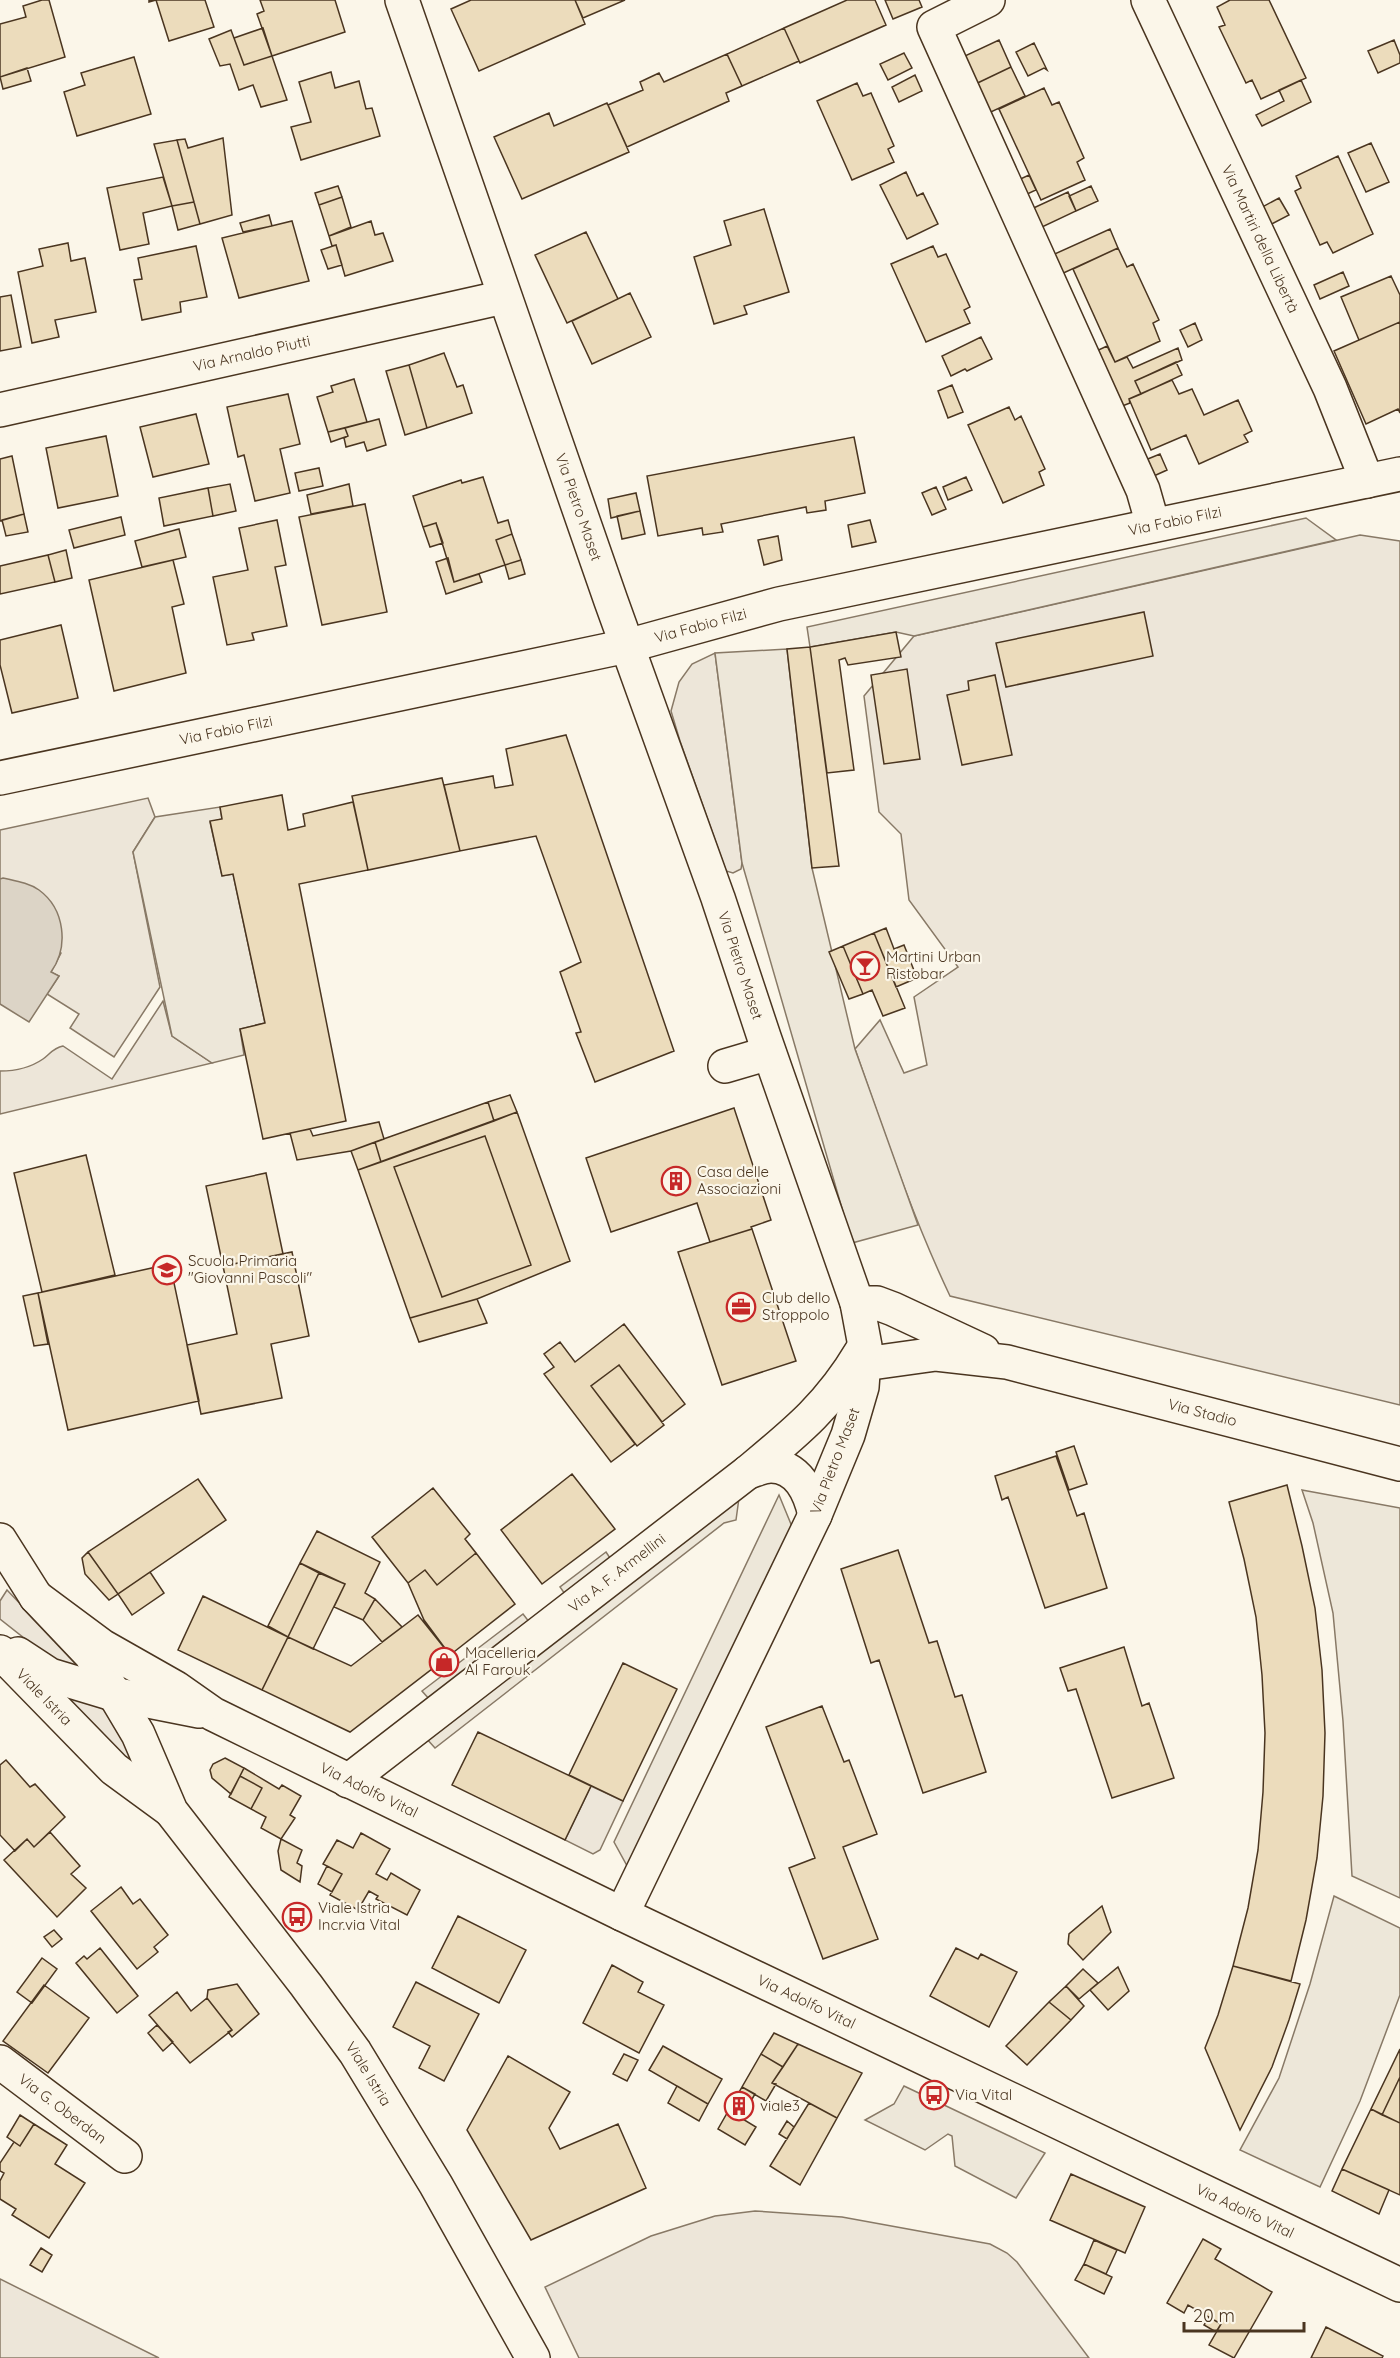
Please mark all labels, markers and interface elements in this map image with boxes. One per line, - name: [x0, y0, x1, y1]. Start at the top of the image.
- street label: Via Martiri della Libertà: [1218, 162, 1303, 316]
- street label: Via Arnaldo Piutti: [191, 331, 312, 375]
- street label: Via Pietro Maset: [551, 451, 606, 563]
- street label: Via Fabio Filzi: [1127, 502, 1223, 540]
- street label: Via Fabio Filzi: [652, 603, 749, 647]
- street label: Via Fabio Filzi: [178, 711, 274, 749]
- street label: Via Pietro Maset: [714, 909, 768, 1022]
- place label: Martini Urban Ristobar: [886, 947, 981, 983]
- bar icon: Martini Urban Ristobar: [849, 950, 881, 982]
- place label: Casa delle Associazioni: [697, 1162, 781, 1198]
- building icon: Casa delle Associazioni: [660, 1165, 692, 1197]
- place label: Scuola Primaria "Giovanni Pascoli": [188, 1251, 312, 1287]
- school or university icon: Scuola Primaria "Giovanni Pascoli": [151, 1254, 183, 1286]
- place label: Club dello Stroppolo: [762, 1288, 830, 1324]
- office icon: Club dello Stroppolo: [725, 1291, 757, 1323]
- street label: Via Stadio: [1166, 1394, 1239, 1430]
- street label: Via Pietro Maset: [805, 1405, 864, 1517]
- street label: Via A. F. Armellini: [564, 1529, 669, 1616]
- place label: Macelleria Al Farouk: [465, 1643, 536, 1679]
- shop icon: Macelleria Al Farouk: [428, 1646, 460, 1678]
- street label: Viale Istria: [12, 1664, 76, 1729]
- street label: Via Adolfo Vital: [317, 1758, 421, 1822]
- place label: Viale Istria Incr.via Vital: [318, 1898, 400, 1934]
- bus stop icon: Viale Istria Incr.via Vital: [281, 1901, 313, 1933]
- street label: Via Adolfo Vital: [754, 1970, 859, 2033]
- street label: Viale Istria: [342, 2038, 396, 2109]
- street label: Via G. Oberdan: [15, 2069, 110, 2148]
- bus stop icon: Via Vital: [918, 2079, 950, 2111]
- place label: Via Vital: [955, 2085, 1012, 2104]
- building icon: viale3: [723, 2090, 755, 2122]
- place label: viale3: [760, 2096, 800, 2115]
- street label: Via Adolfo Vital: [1193, 2179, 1297, 2242]
- scale bar: [1184, 2295, 1304, 2333]
- text: 20 m: [1193, 2304, 1235, 2327]

